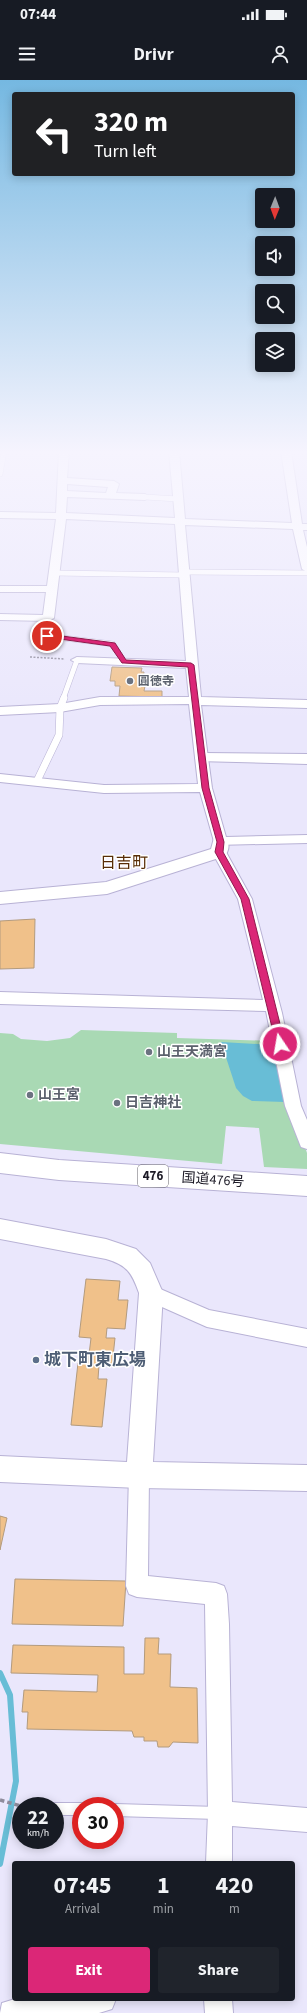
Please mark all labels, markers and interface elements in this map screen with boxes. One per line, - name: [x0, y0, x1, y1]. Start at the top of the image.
- text: 07:44: [20, 4, 56, 25]
- text: Drivr: [133, 42, 174, 67]
- icon: menu: [16, 43, 38, 65]
- icon: person: [269, 43, 291, 65]
- text: 320 m: [94, 102, 168, 142]
- icon: left: [28, 108, 80, 160]
- text: Turn left: [94, 139, 156, 164]
- north arrow: [255, 188, 295, 228]
- map controls: [255, 188, 295, 372]
- button: sound: [255, 236, 295, 276]
- button: search: [255, 284, 295, 324]
- button: layers: [255, 332, 295, 372]
- pin: [30, 619, 64, 653]
- icon: arrive: [36, 625, 58, 647]
- place label: 圓徳寺: [138, 673, 174, 690]
- marker: 圓徳寺: [125, 676, 135, 686]
- district label: 日吉町: [100, 852, 148, 874]
- position arrow: [259, 1023, 301, 1065]
- place label: 山王天満宮: [157, 1042, 227, 1062]
- marker: 山王天満宮: [144, 1047, 154, 1057]
- place label: 山王宮: [38, 1085, 80, 1105]
- marker: 山王宮: [25, 1090, 35, 1100]
- place label: 日吉神社: [125, 1093, 181, 1113]
- marker: 日吉神社: [112, 1098, 122, 1108]
- road number: 476: [138, 1165, 168, 1187]
- street label: 国道476号: [181, 1168, 245, 1192]
- place label: 城下町東広場: [44, 1348, 146, 1372]
- marker: 城下町東広場: [31, 1355, 41, 1365]
- speed limit sign: 30: [72, 1797, 124, 1849]
- text: 22: [27, 1804, 49, 1832]
- text: km/h: [27, 1826, 49, 1840]
- text: 07:45: [53, 1868, 111, 1903]
- text: 1: [157, 1868, 170, 1903]
- text: 420: [215, 1868, 253, 1903]
- text: Arrival: [65, 1900, 100, 1918]
- text: min: [153, 1900, 174, 1918]
- text: m: [229, 1900, 240, 1918]
- button: Exit: [28, 1947, 150, 1993]
- button: Share: [158, 1947, 279, 1993]

